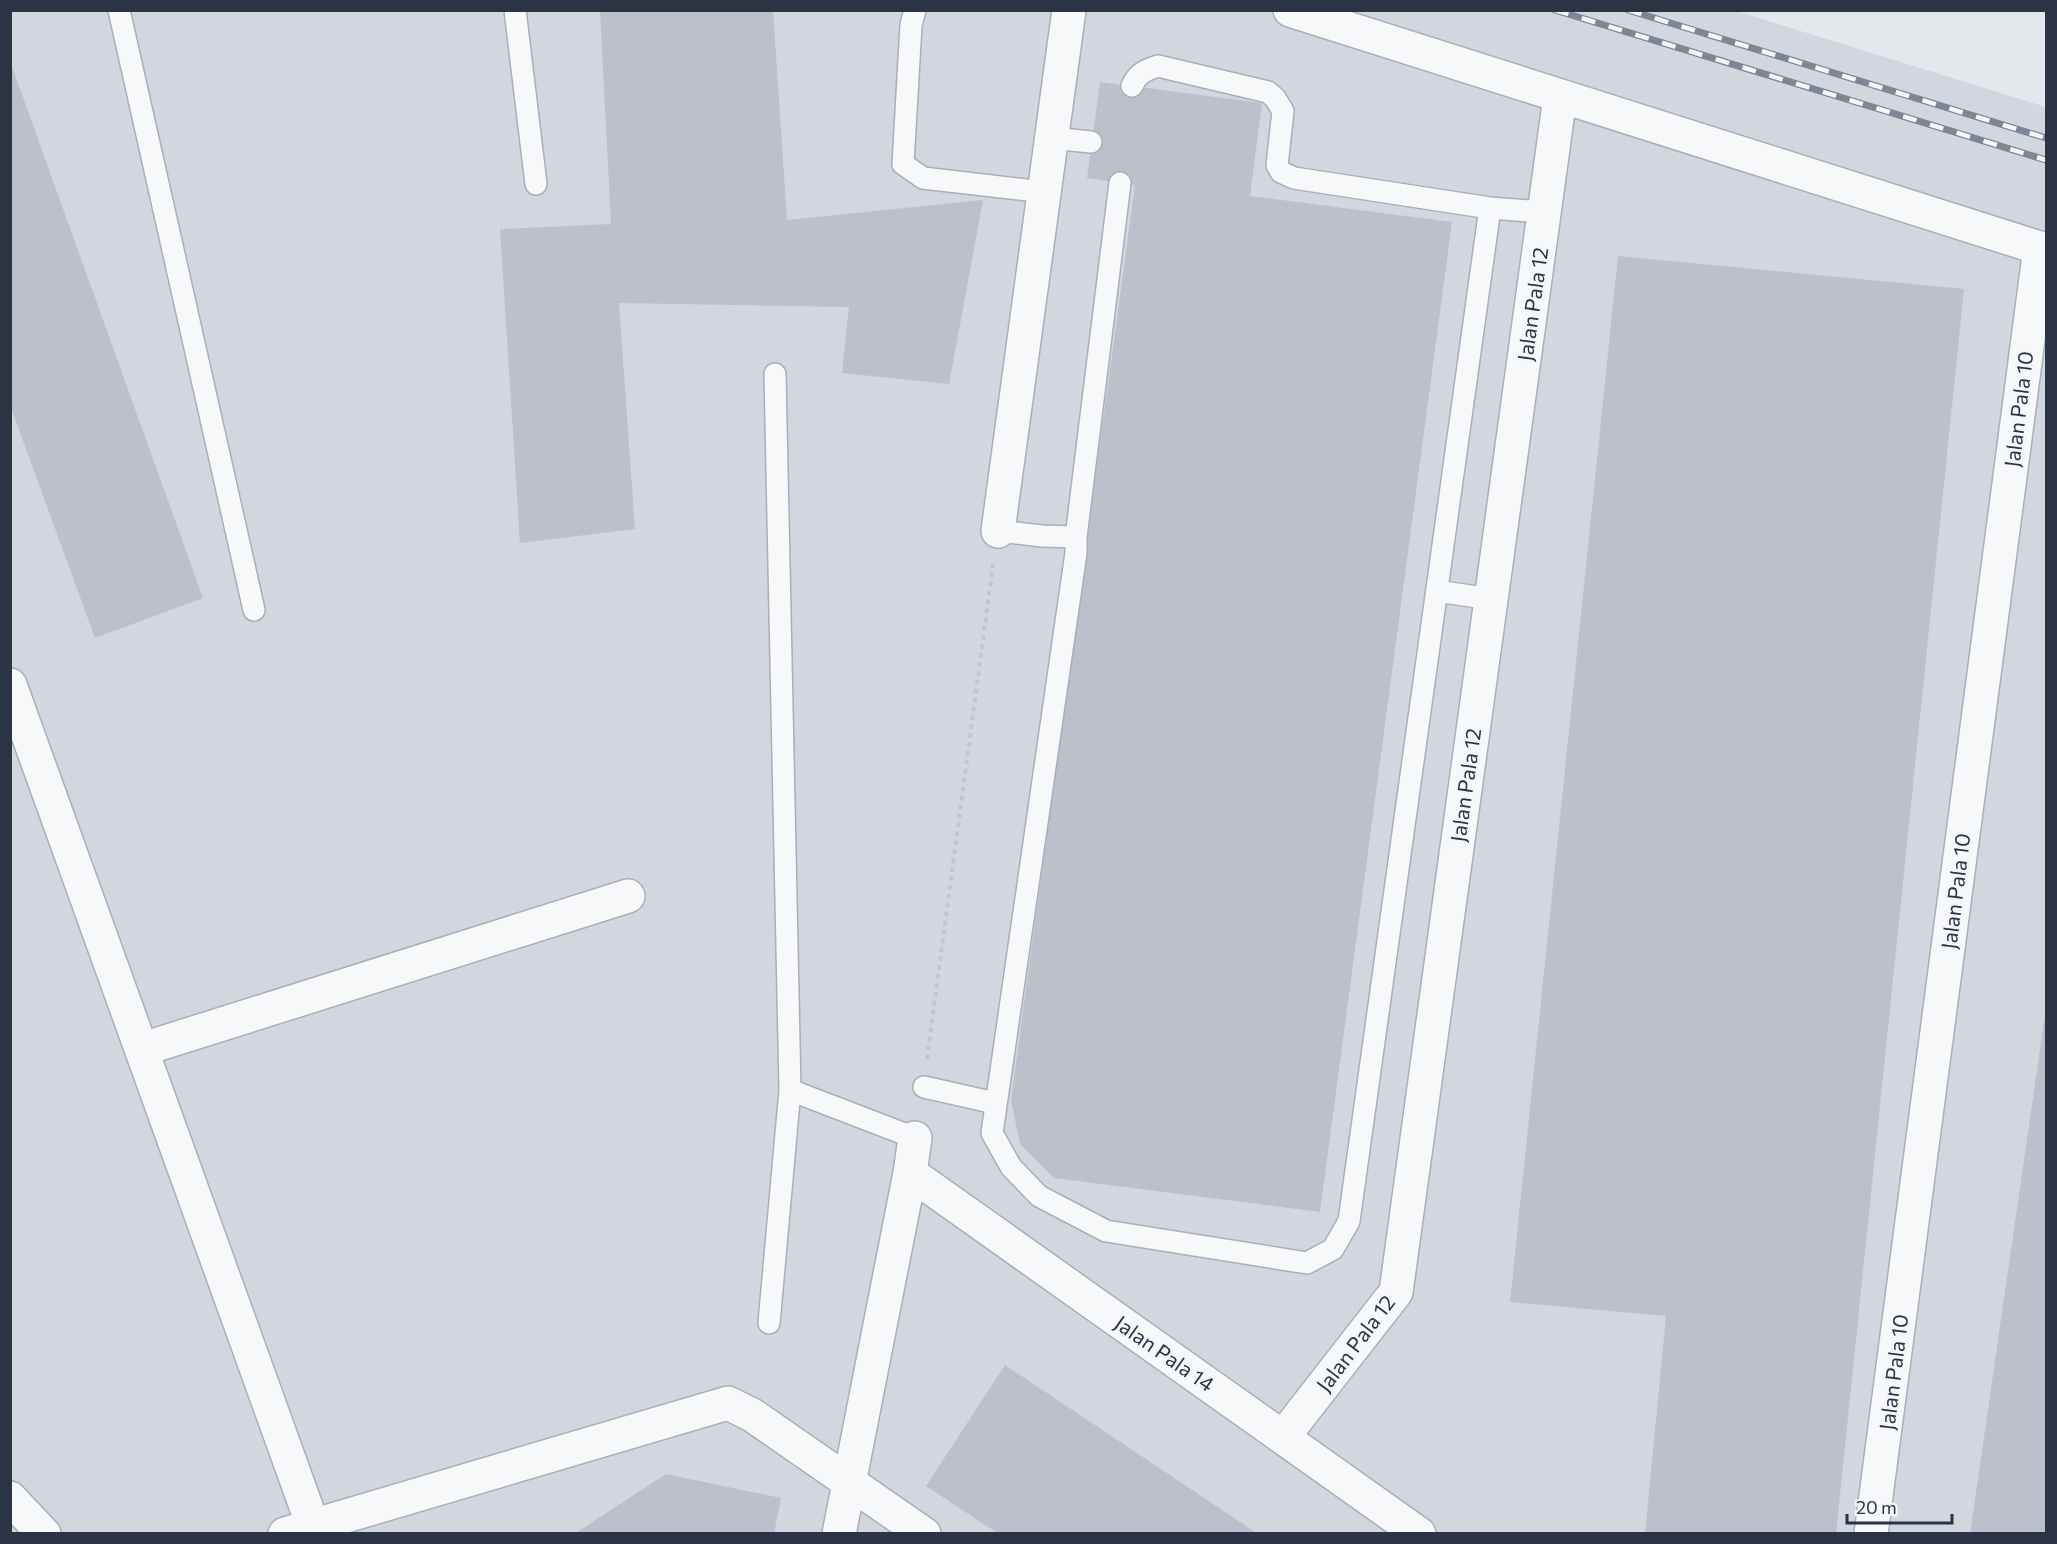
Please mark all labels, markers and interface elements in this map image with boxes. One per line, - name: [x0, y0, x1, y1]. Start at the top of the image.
- street label: Jalan Pala 12: [1512, 246, 1552, 362]
- street label: Jalan Pala 10: [1998, 350, 2038, 468]
- street label: Jalan Pala 12: [1445, 727, 1485, 843]
- street label: Jalan Pala 10: [1935, 832, 1975, 950]
- street label: Jalan Pala 12: [1311, 1290, 1399, 1396]
- street label: Jalan Pala 14: [1111, 1310, 1220, 1397]
- street label: Jalan Pala 10: [1873, 1313, 1913, 1431]
- scale bar: [1847, 1487, 1952, 1525]
- text: 20 m: [1856, 1496, 1897, 1518]

